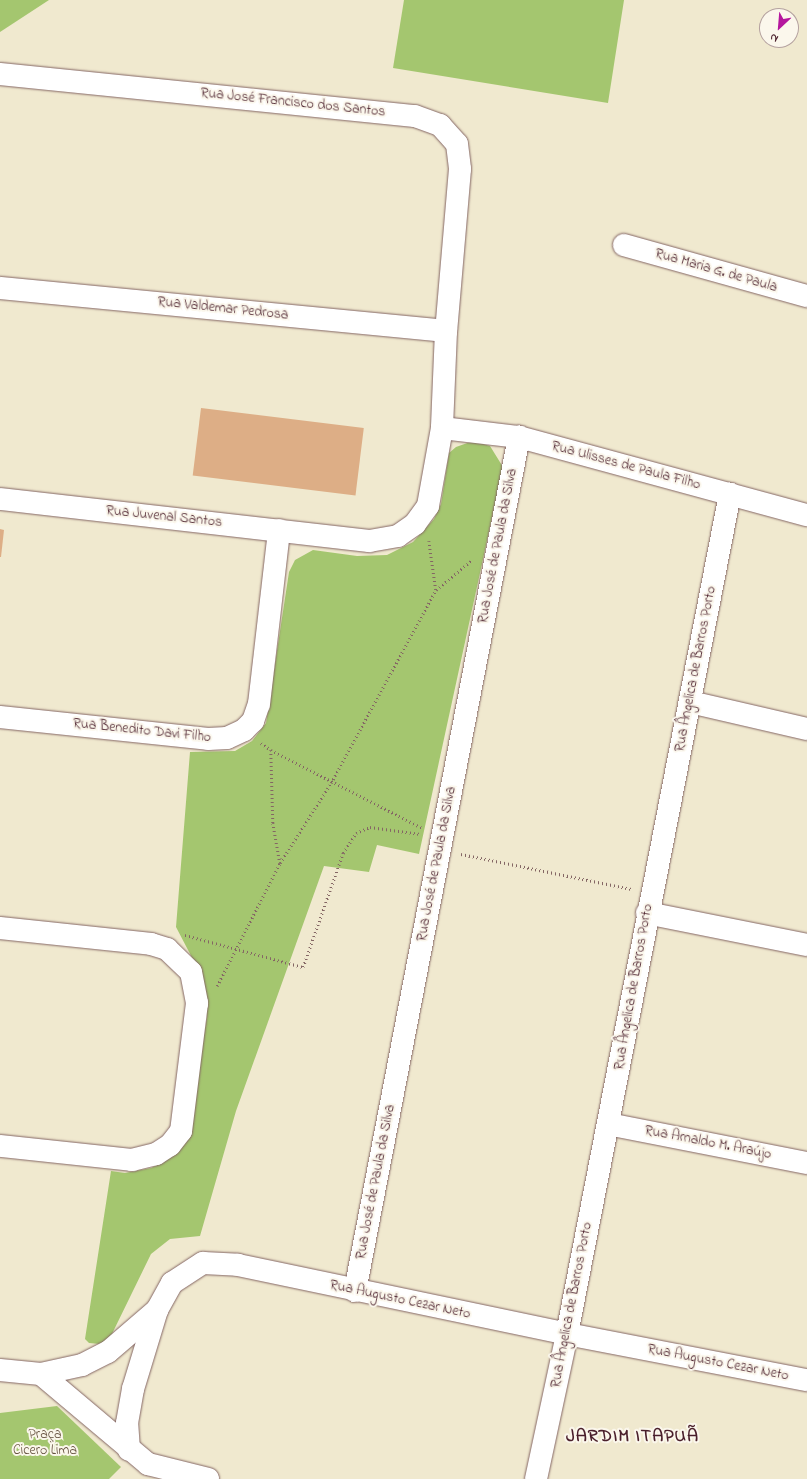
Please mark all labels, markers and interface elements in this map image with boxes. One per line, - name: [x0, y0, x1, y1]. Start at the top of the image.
- north arrow: [759, 8, 799, 48]
- text: N: [767, 29, 781, 47]
- street label: Rua José Francisco dos Santos: [200, 85, 386, 121]
- street label: Rua Maria G. de Paula: [653, 246, 779, 296]
- street label: Rua Valdemar Pedrosa: [157, 294, 289, 324]
- street label: Rua Ulisses de Paula Filho: [550, 438, 702, 494]
- street label: Rua José de Paula da Silva: [475, 467, 521, 625]
- street label: Rua Juvenal Santos: [105, 503, 223, 531]
- street label: Rua Ângelica de Barros Porto: [672, 585, 720, 753]
- street label: Rua Benedito Davi Filho: [72, 715, 212, 747]
- street label: Rua José de Paula da Silva: [414, 785, 460, 943]
- street label: Rua Ângelica de Barros Porto: [611, 903, 657, 1071]
- street label: Rua José de Paula da Silva: [353, 1103, 399, 1261]
- street label: Rua Arnaldo M. Araújo: [643, 1122, 773, 1164]
- street label: Rua Ângelica de Barros Porto: [548, 1221, 596, 1389]
- street label: Rua Augusto Cezar Neto: [328, 1277, 472, 1323]
- street label: Rua Augusto Cezar Neto: [646, 1341, 790, 1385]
- district label: JARDIM ITAPUÃ: [566, 1426, 698, 1448]
- park label: Praça Cicero Lima: [13, 1427, 77, 1460]

